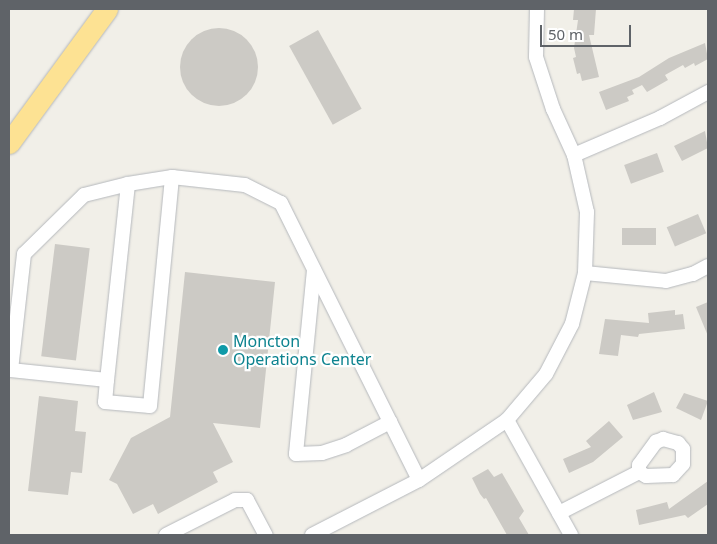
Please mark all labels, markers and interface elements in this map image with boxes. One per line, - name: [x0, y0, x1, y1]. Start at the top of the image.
- scale bar: [542, 15, 633, 47]
- text: 50 m: [548, 24, 583, 44]
- place label: Moncton Operations Center: [233, 331, 371, 369]
- marker: Moncton Operations Center: [217, 344, 229, 356]

